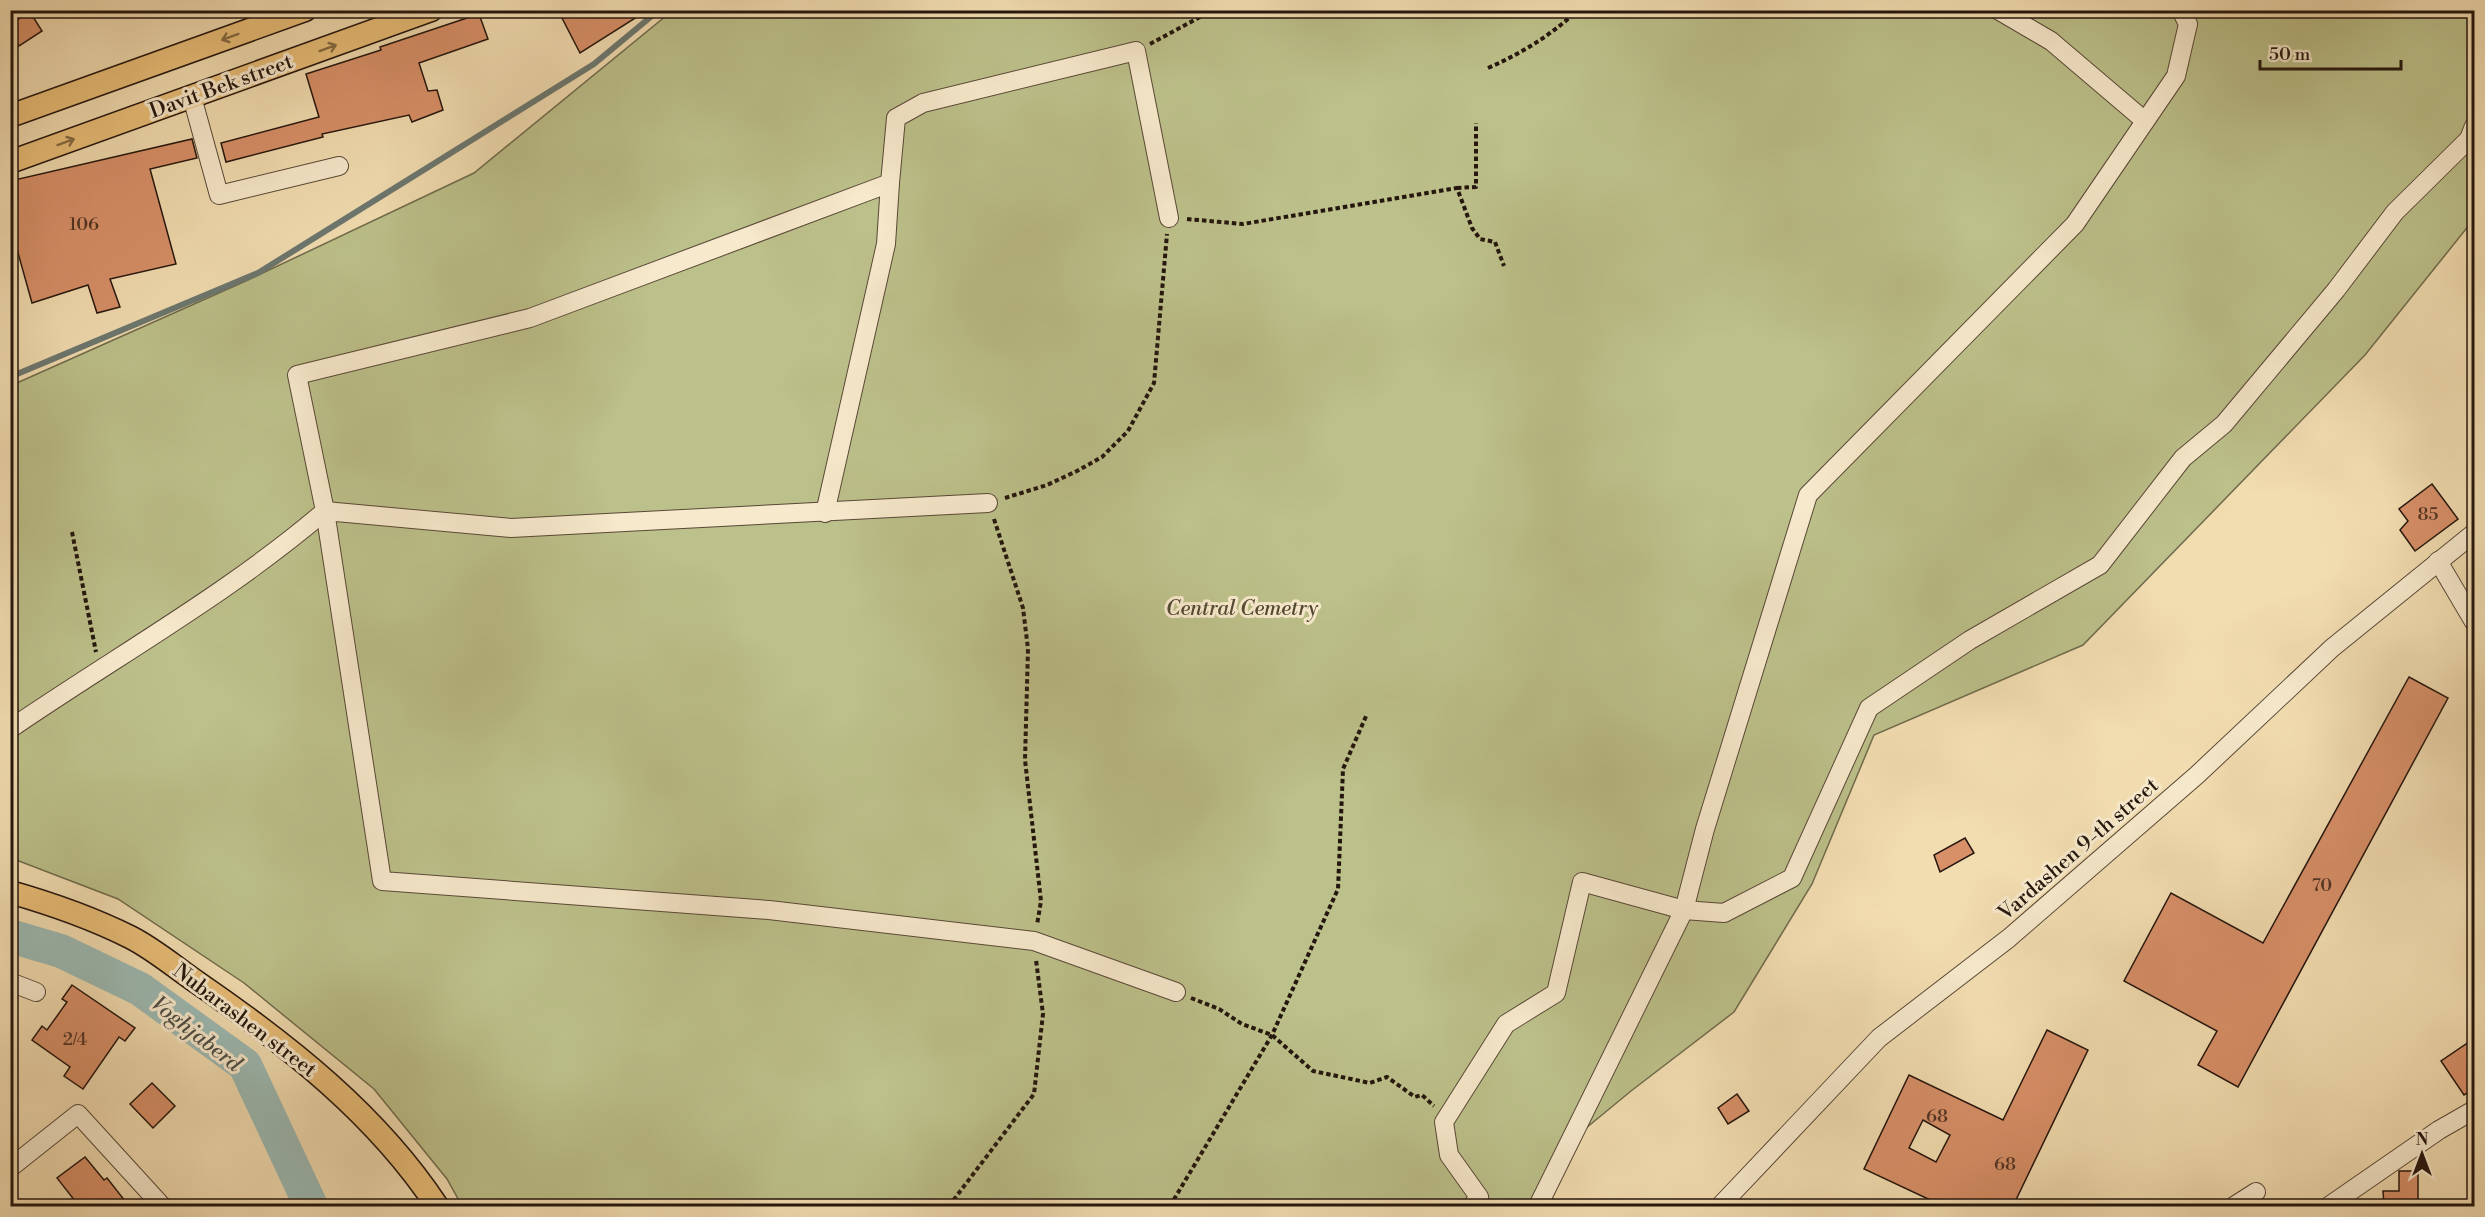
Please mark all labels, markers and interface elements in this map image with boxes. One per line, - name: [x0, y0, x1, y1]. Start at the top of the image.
- one-way arrow: [221, 33, 240, 44]
- scale bar: [2260, 33, 2401, 71]
- one-way arrow: [318, 41, 337, 52]
- text: 50 m: [2269, 43, 2311, 66]
- street label: Davit Bek street: [146, 49, 297, 125]
- one-way arrow: [56, 136, 74, 147]
- house number: 106: [69, 213, 99, 236]
- house number: 85: [2418, 503, 2439, 526]
- park label: Central Cemetry: [1166, 596, 1319, 622]
- street label: Vardashen 9-th street: [1992, 773, 2165, 927]
- house number: 70: [2312, 874, 2332, 897]
- street label: Nubarashen street: [167, 958, 322, 1084]
- water label: Voghjaberd: [146, 991, 248, 1079]
- house number: 2/4: [63, 1028, 87, 1051]
- house number: 68: [1926, 1105, 1948, 1128]
- north arrow: [2392, 1124, 2452, 1184]
- text: N: [2416, 1130, 2429, 1150]
- house number: 68: [1994, 1153, 2016, 1176]

